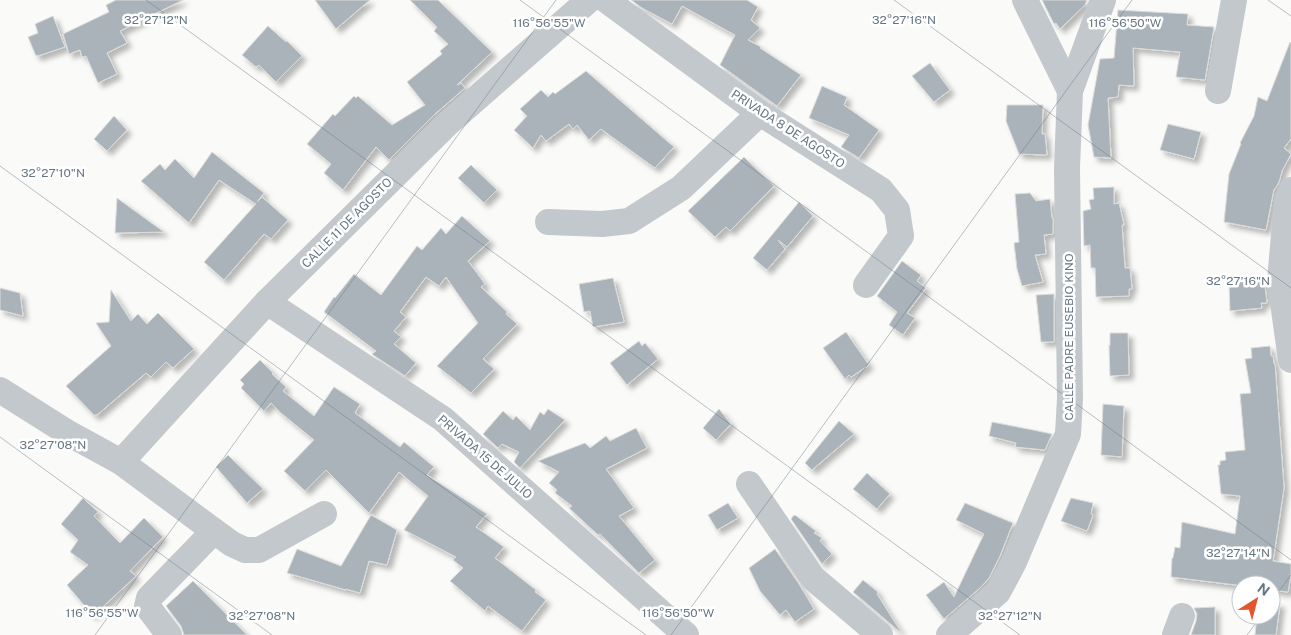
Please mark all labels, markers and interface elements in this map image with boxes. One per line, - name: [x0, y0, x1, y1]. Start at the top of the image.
- text: 32°27'12"N: [124, 13, 188, 27]
- text: 32°27'16"N: [872, 13, 936, 27]
- text: 116°56'55"W: [513, 16, 586, 30]
- text: 116°56'50"W: [1089, 16, 1162, 30]
- street label: PRIVADA 8 DE AGOSTO: [729, 87, 848, 171]
- text: 32°27'10"N: [21, 166, 85, 180]
- street label: CALLE 11 DE AGOSTO: [299, 175, 395, 271]
- street label: CALLE PADRE EUSEBIO KINO: [1062, 253, 1076, 421]
- text: 32°27'16"N: [1206, 274, 1270, 288]
- street label: PRIVADA 15 DE JULIO: [435, 412, 535, 502]
- text: 32°27'08"N: [20, 438, 86, 452]
- text: 32°27'14"N: [1206, 546, 1270, 560]
- north arrow: [1231, 575, 1281, 625]
- text: N: [1255, 580, 1273, 599]
- text: 116°56'55"W: [66, 606, 139, 620]
- text: 116°56'50"W: [642, 606, 715, 620]
- text: 32°27'08"N: [229, 609, 295, 623]
- text: 32°27'12"N: [978, 609, 1042, 623]

